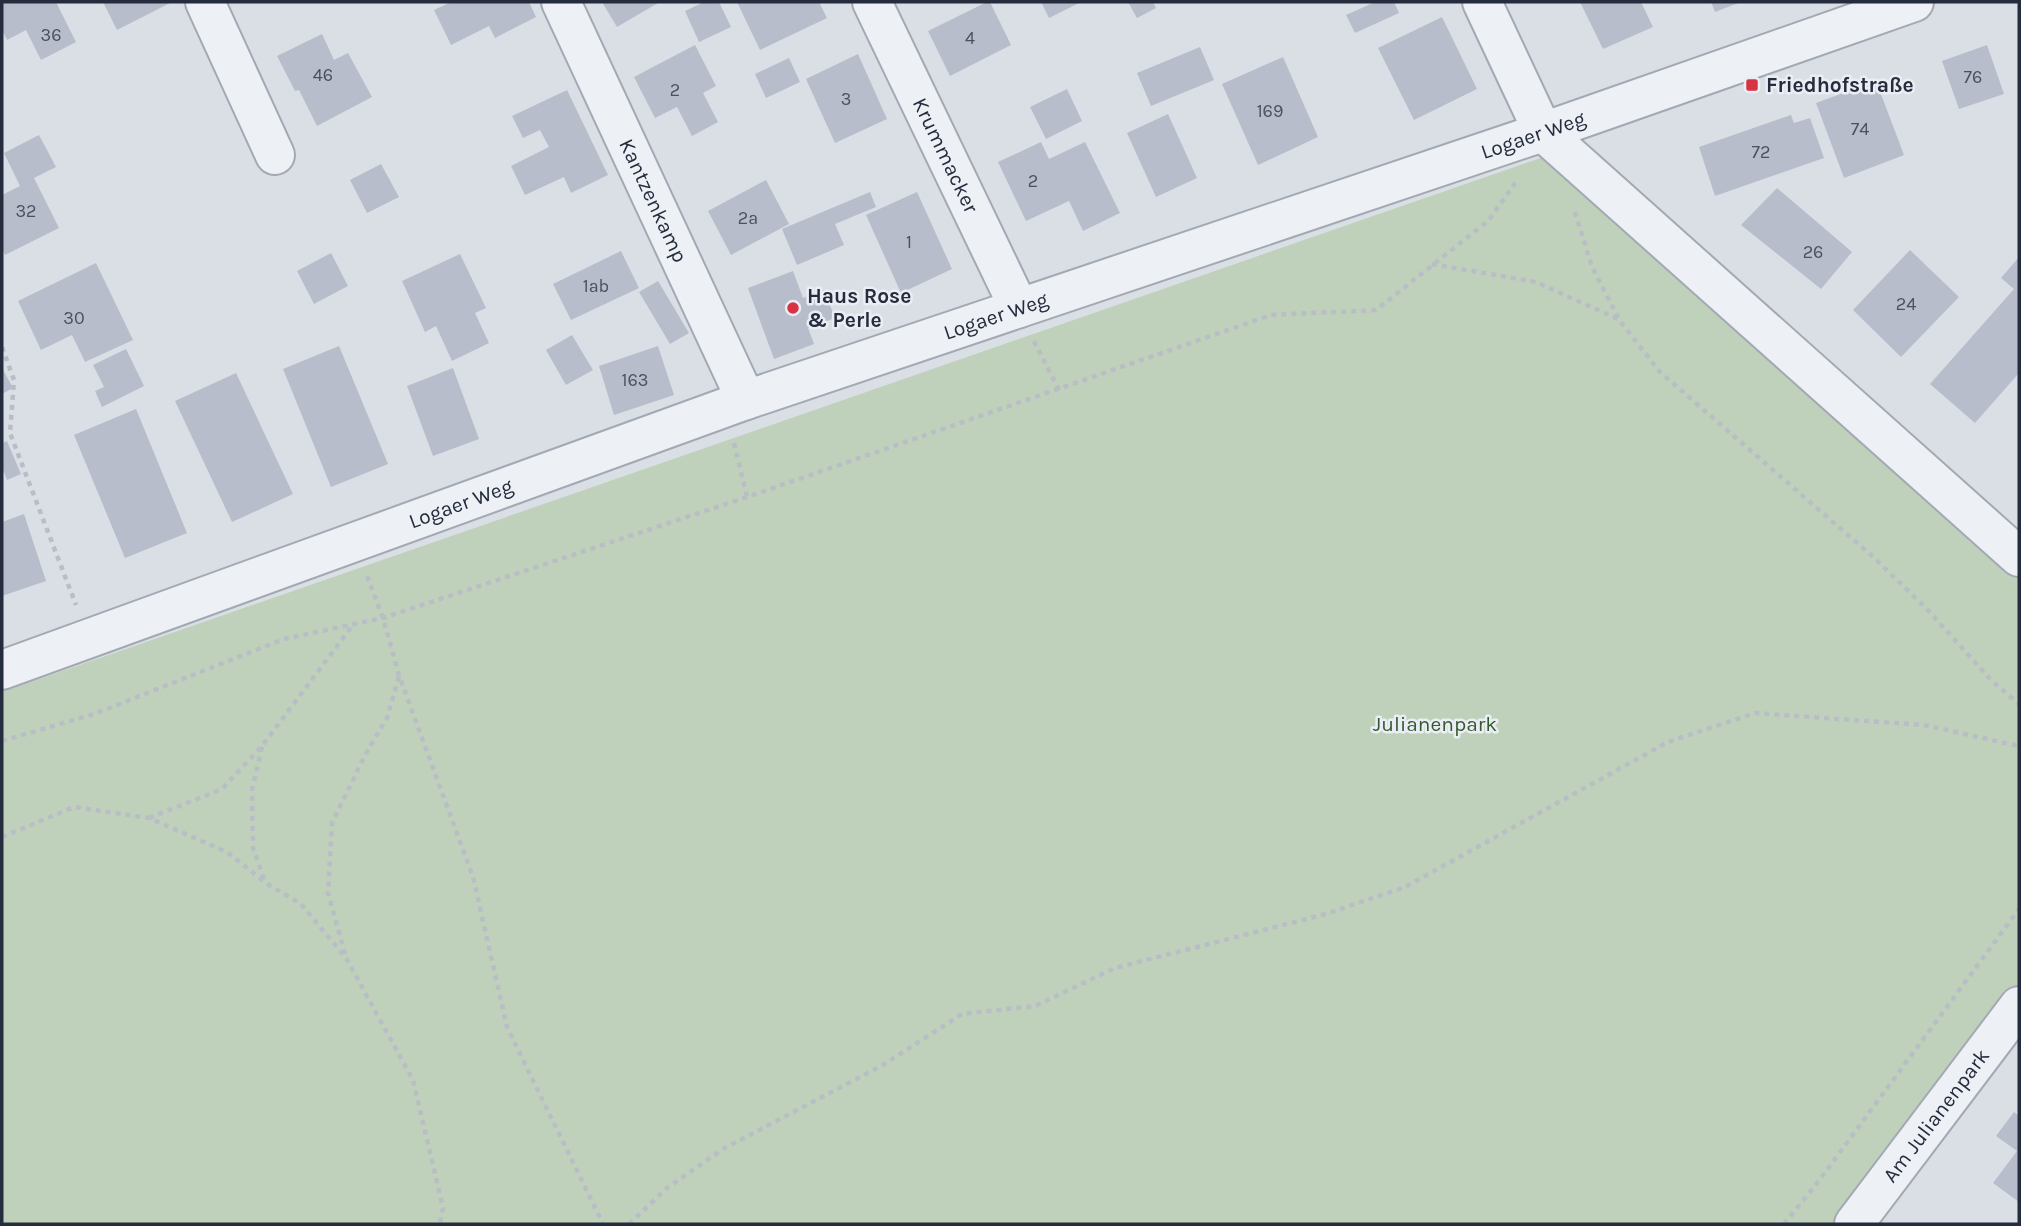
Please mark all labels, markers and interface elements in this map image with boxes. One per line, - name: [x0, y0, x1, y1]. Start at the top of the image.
- house number: 36: [41, 24, 61, 46]
- house number: 4: [965, 27, 975, 49]
- house number: 46: [313, 64, 333, 86]
- house number: 76: [1964, 66, 1982, 88]
- place label: Friedhofstraße: [1766, 73, 1914, 97]
- marker: Friedhofstraße: [1744, 77, 1760, 93]
- house number: 2: [670, 79, 680, 101]
- house number: 3: [841, 88, 851, 110]
- street label: Krummacker: [908, 94, 984, 217]
- house number: 169: [1257, 100, 1283, 122]
- street label: Logaer Weg: [1478, 106, 1589, 164]
- house number: 74: [1851, 118, 1869, 140]
- street label: Kantzenkamp: [614, 135, 692, 266]
- house number: 72: [1752, 141, 1770, 163]
- house number: 2: [1028, 170, 1038, 192]
- house number: 32: [15, 200, 37, 222]
- house number: 2a: [738, 207, 758, 229]
- house number: 1: [906, 231, 912, 253]
- house number: 26: [1803, 241, 1823, 263]
- house number: 1ab: [583, 275, 609, 297]
- place label: Haus Rose & Perle: [807, 284, 911, 332]
- street label: Logaer Weg: [940, 287, 1051, 345]
- house number: 24: [1896, 293, 1916, 315]
- marker: Haus Rose & Perle: [785, 300, 801, 316]
- house number: 30: [63, 307, 85, 329]
- house number: 163: [622, 369, 648, 391]
- street label: Logaer Weg: [405, 474, 516, 533]
- park label: Julianenpark: [1373, 712, 1497, 736]
- street label: Am Julianenpark: [1878, 1044, 1994, 1187]

